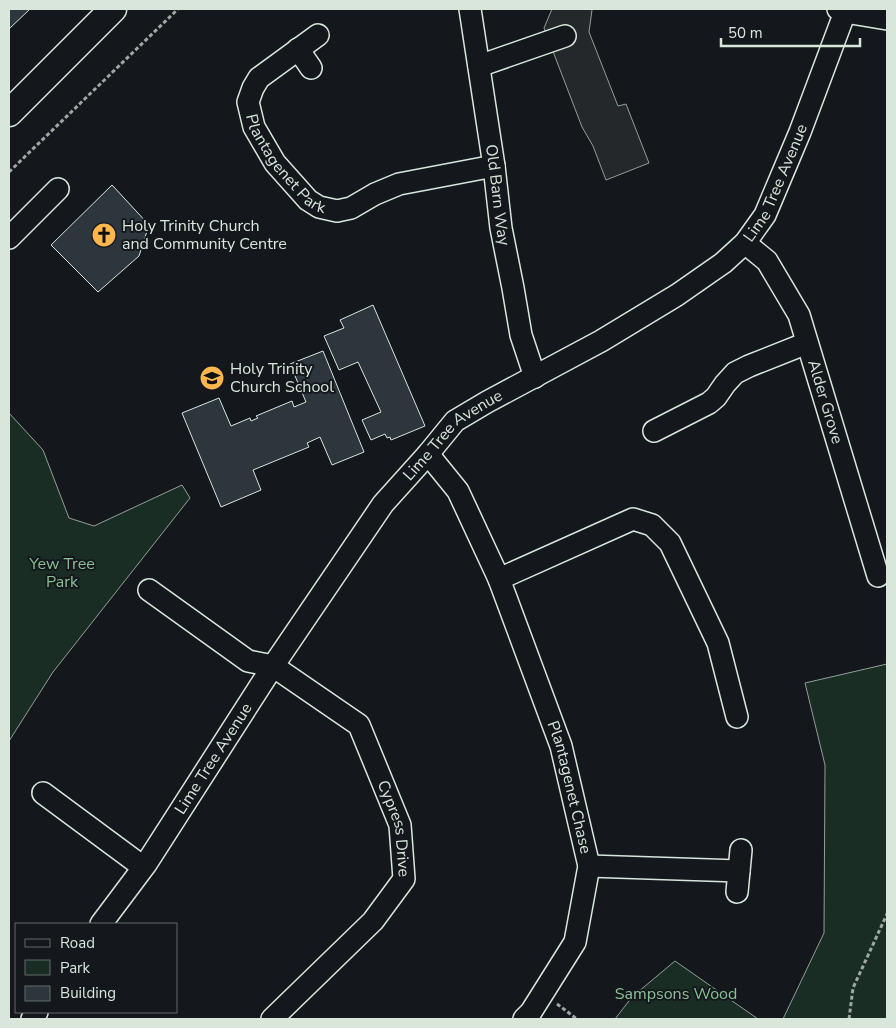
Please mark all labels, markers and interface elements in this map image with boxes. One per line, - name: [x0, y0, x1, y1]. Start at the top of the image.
- scale bar: [721, 15, 860, 47]
- text: 50 m: [728, 23, 763, 43]
- street label: Plantagenet Park: [240, 112, 329, 219]
- street label: Lime Tree Avenue: [738, 121, 813, 246]
- street label: Old Barn Way: [480, 143, 515, 248]
- place label: Holy Trinity Church and Community Centre: [122, 215, 287, 255]
- church icon: Holy Trinity Church and Community Centre: [91, 222, 117, 248]
- street label: Alder Grove: [802, 357, 848, 447]
- place label: Holy Trinity Church School: [230, 358, 334, 398]
- school or university icon: Holy Trinity Church School: [199, 365, 225, 391]
- street label: Lime Tree Avenue: [398, 385, 506, 486]
- park label: Yew Tree Park: [28, 553, 95, 593]
- street label: Lime Tree Avenue: [170, 699, 257, 819]
- street label: Plantagenet Chase: [542, 718, 597, 856]
- street label: Cypress Drive: [372, 777, 415, 878]
- legend: [15, 923, 178, 1013]
- text: Road: [60, 933, 95, 953]
- text: Park: [60, 958, 90, 978]
- text: Building: [60, 983, 116, 1003]
- park label: Sampsons Wood: [615, 983, 737, 1005]

